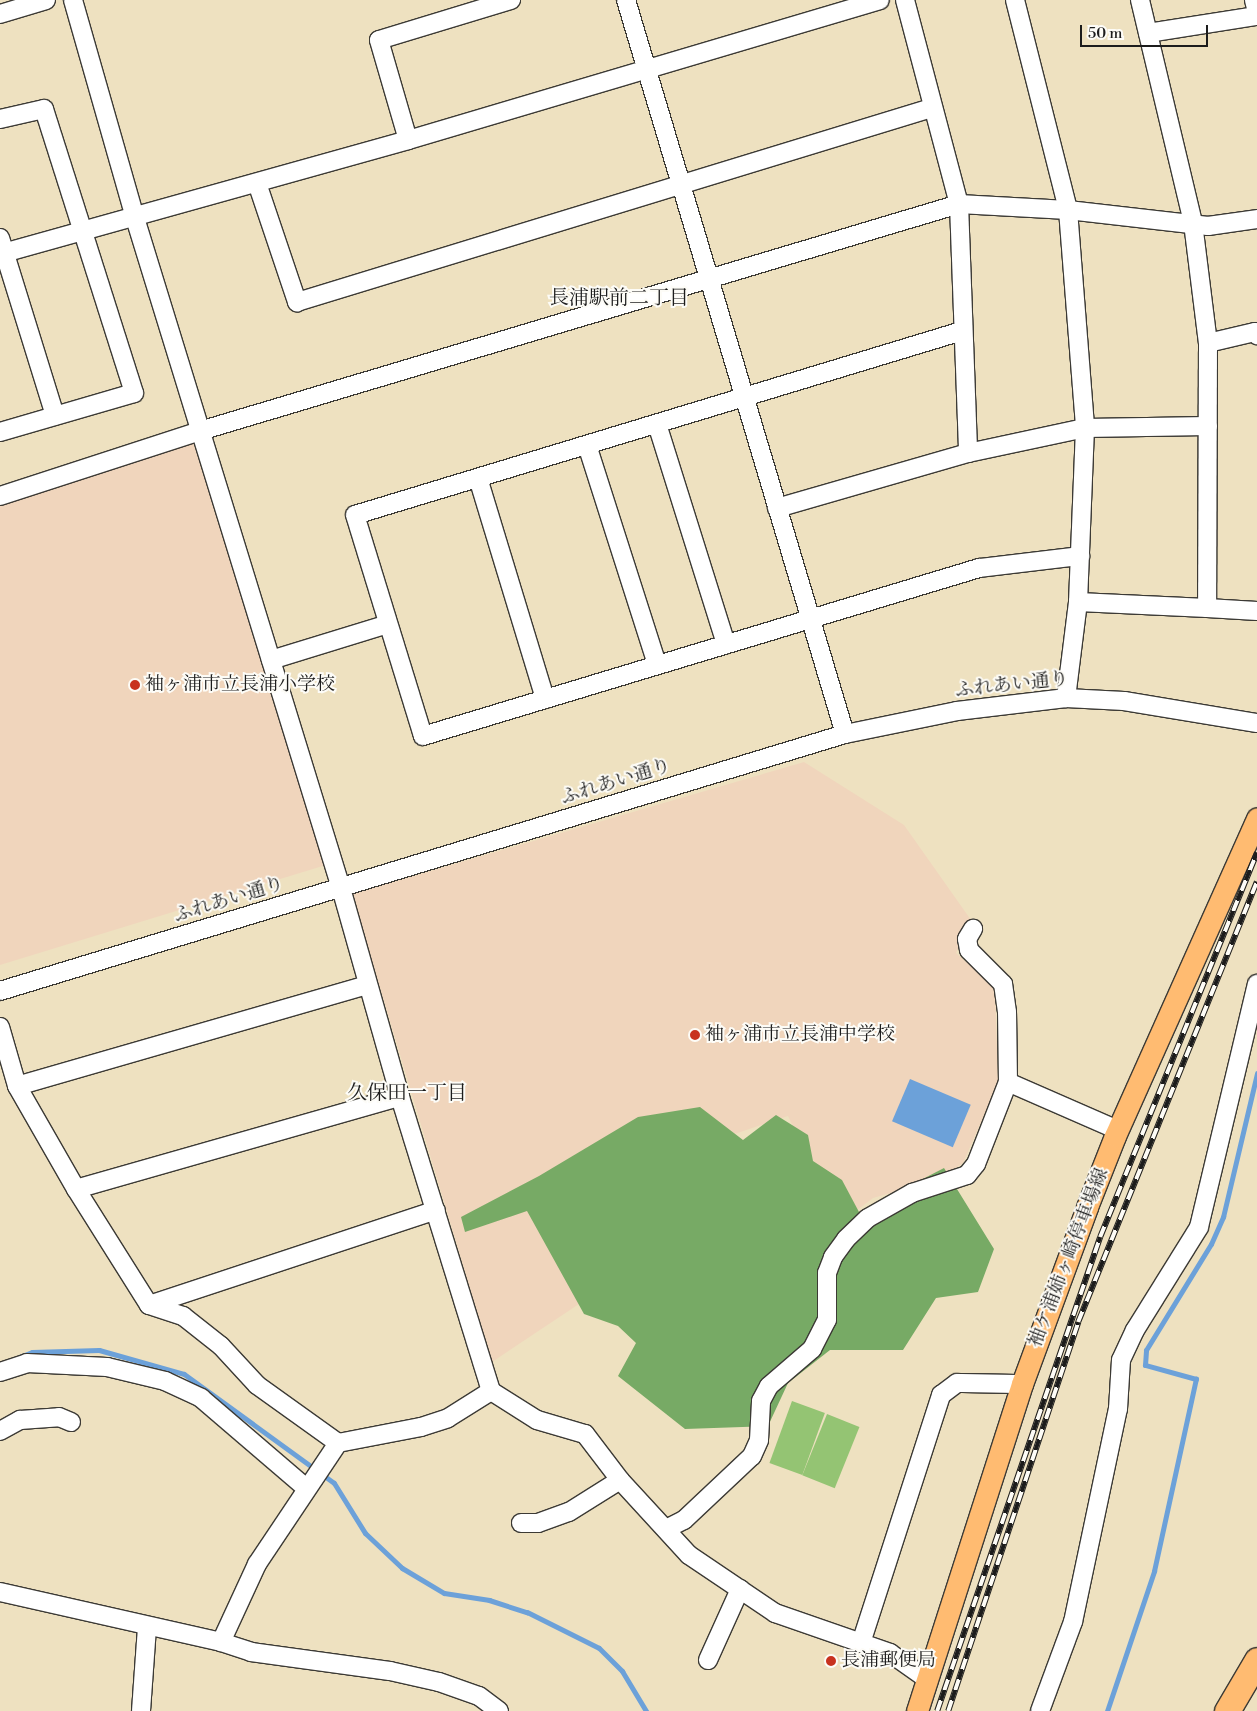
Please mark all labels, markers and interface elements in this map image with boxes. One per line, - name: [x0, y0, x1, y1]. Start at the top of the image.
- scale bar: [1082, 15, 1210, 47]
- text: 50 m: [1088, 24, 1122, 43]
- district label: 長浦駅前二丁目: [549, 286, 689, 310]
- street label: ふれあい通り: [954, 668, 1070, 702]
- place label: 袖ヶ浦市立長浦小学校: [145, 674, 335, 696]
- marker: 袖ヶ浦市立長浦小学校: [129, 679, 141, 691]
- street label: ふれあい通り: [558, 754, 674, 810]
- street label: ふれあい通り: [171, 872, 287, 928]
- place label: 袖ヶ浦市立長浦中学校: [705, 1024, 895, 1046]
- marker: 袖ヶ浦市立長浦中学校: [689, 1029, 701, 1041]
- district label: 久保田一丁目: [347, 1081, 467, 1105]
- street label: 袖ケ浦姉ヶ崎停車場線: [1024, 1165, 1114, 1351]
- place label: 長浦郵便局: [841, 1650, 936, 1672]
- marker: 長浦郵便局: [825, 1655, 837, 1667]

